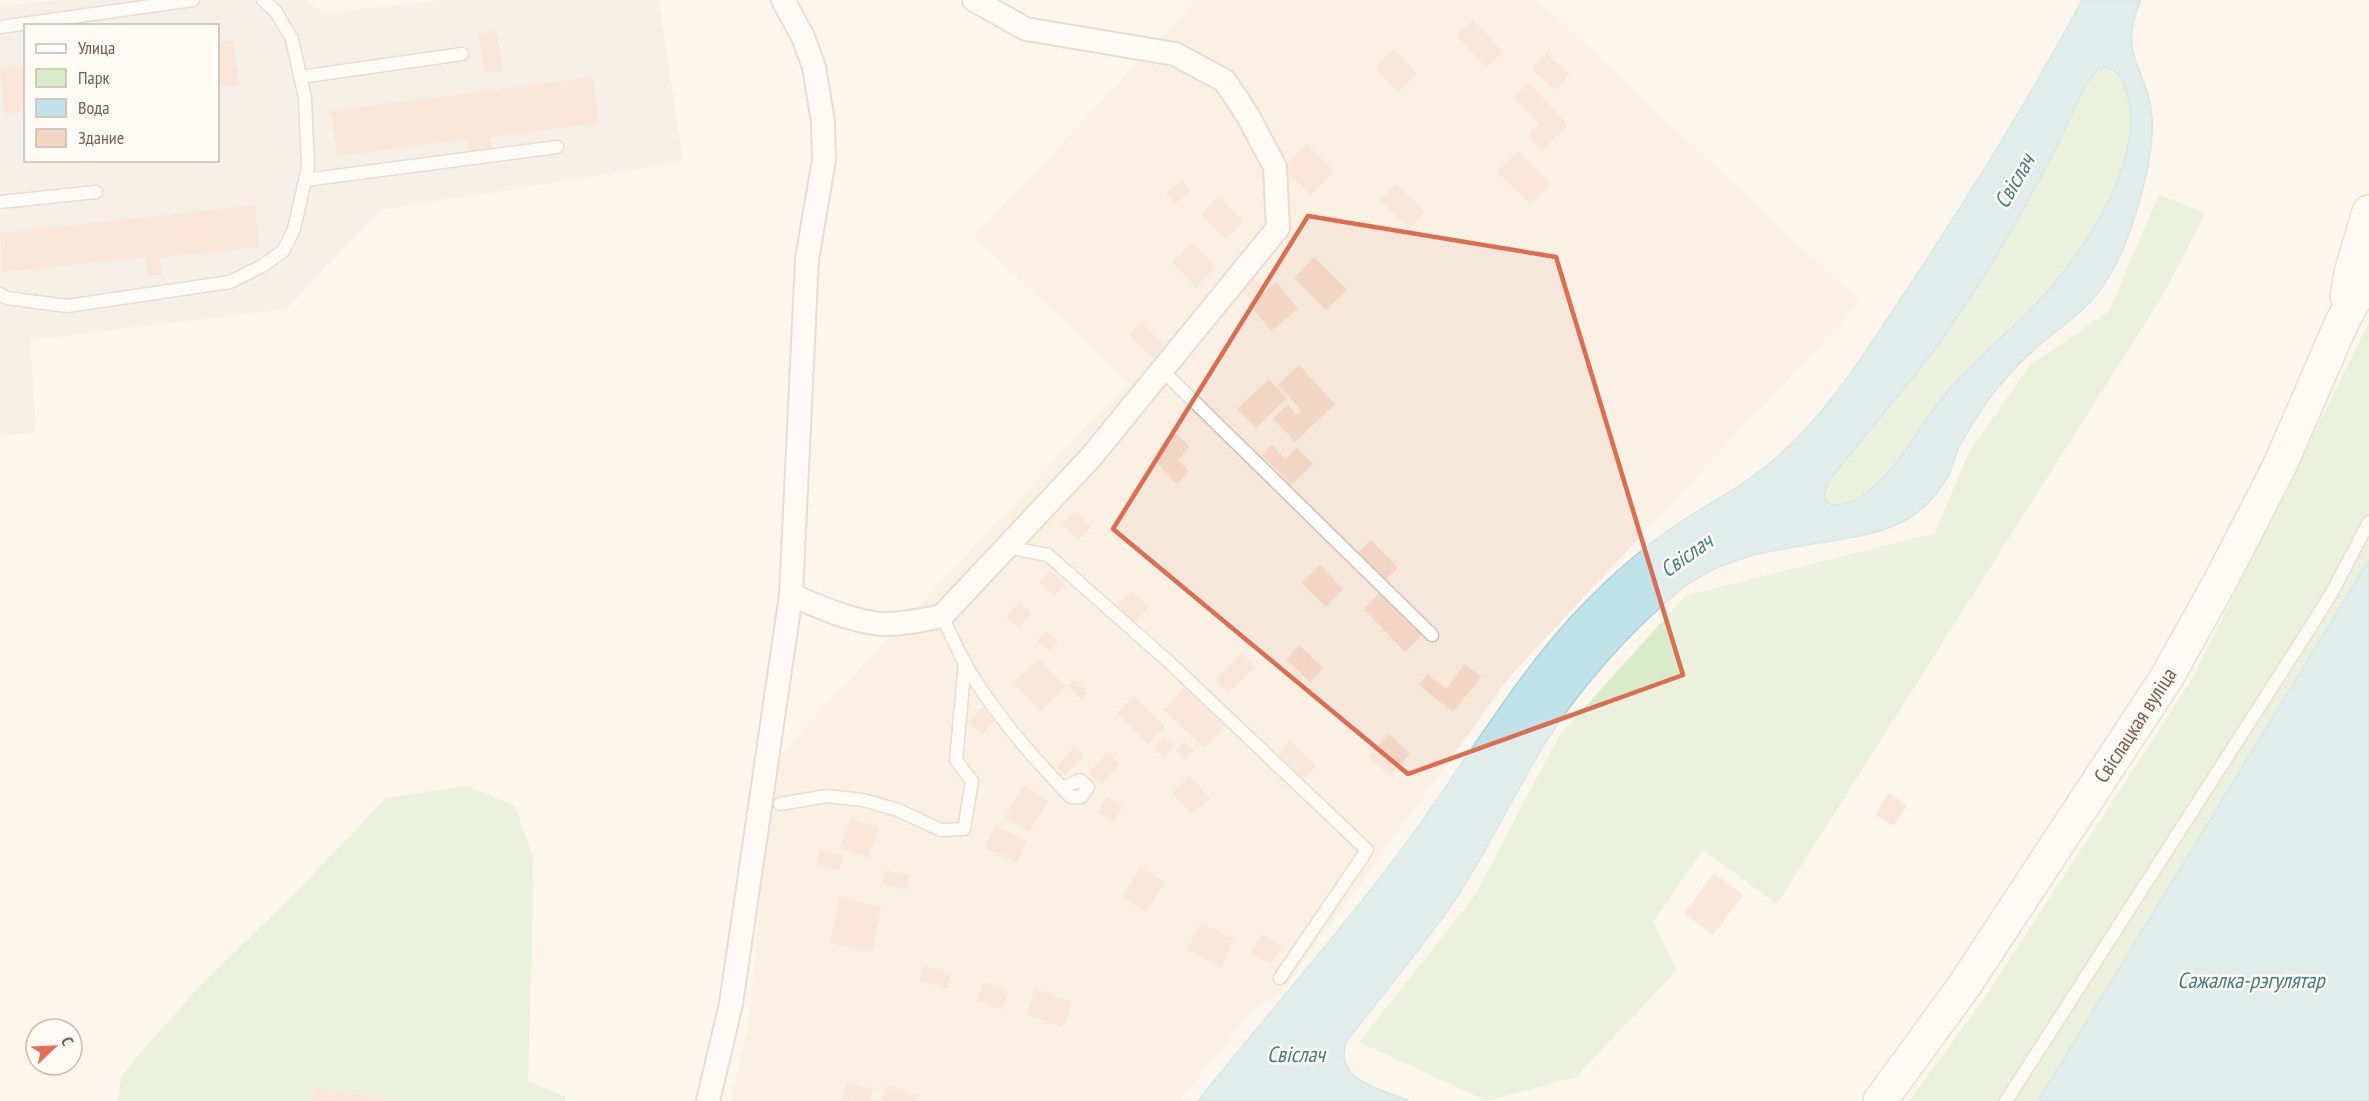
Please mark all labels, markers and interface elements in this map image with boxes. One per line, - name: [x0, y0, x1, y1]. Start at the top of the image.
- legend: [24, 24, 219, 162]
- text: Улица: [78, 36, 115, 59]
- text: Парк: [78, 66, 109, 89]
- text: Вода: [78, 96, 109, 119]
- text: Здание: [78, 126, 124, 149]
- water label: Свіслач: [1987, 147, 2042, 213]
- water label: Свіслач: [1654, 526, 1720, 583]
- street label: Свіслацкая вуліца: [2088, 662, 2182, 788]
- water label: Сажалка-рэгулятар: [2177, 966, 2326, 994]
- north arrow: [24, 1017, 84, 1077]
- text: С: [57, 1034, 79, 1049]
- water label: Свіслач: [1267, 1040, 1327, 1068]

